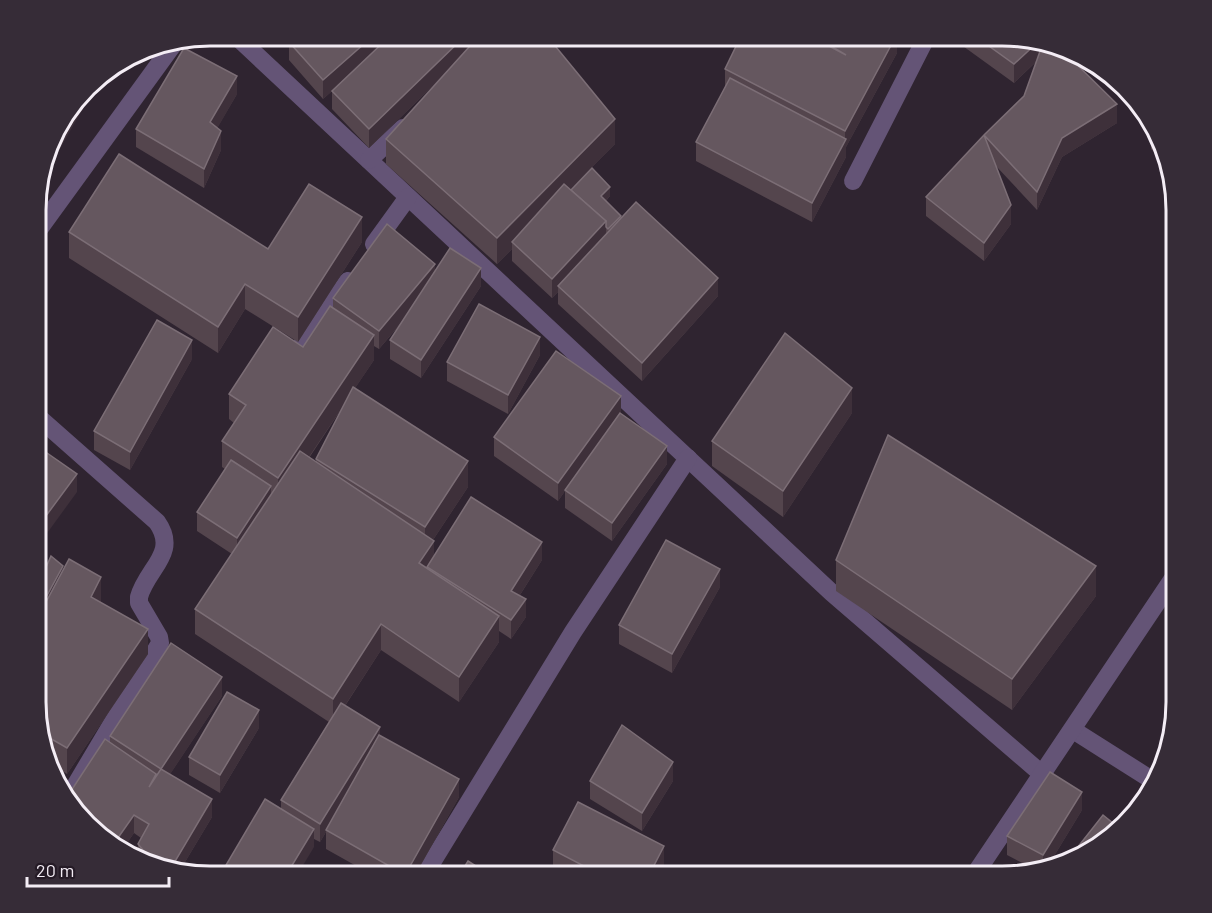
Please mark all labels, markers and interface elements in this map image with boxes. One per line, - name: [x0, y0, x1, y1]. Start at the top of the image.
- scale bar: [27, 850, 170, 888]
- text: 20 m: [36, 859, 74, 881]

